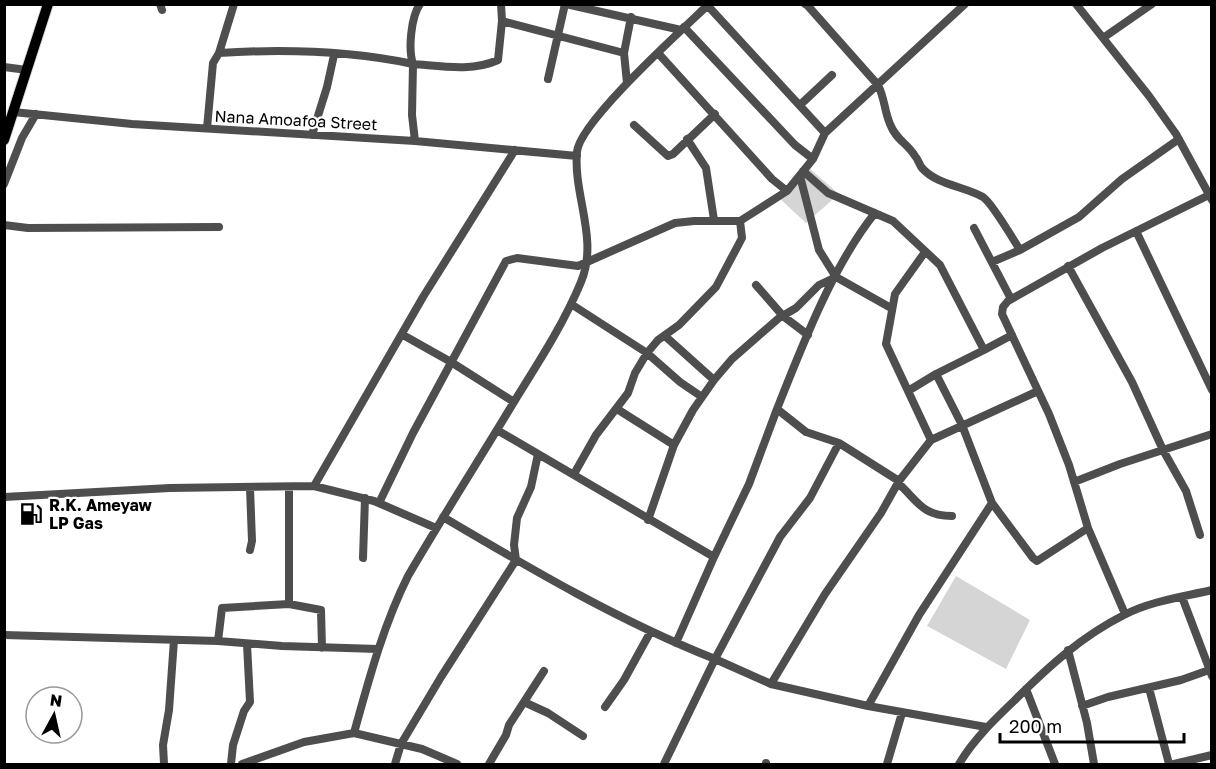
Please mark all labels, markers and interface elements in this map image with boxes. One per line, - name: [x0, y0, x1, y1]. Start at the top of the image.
- street label: Nana Amoafoa Street: [214, 106, 378, 134]
- place label: R.K. Ameyaw LP Gas: [49, 495, 153, 533]
- fuel station icon: R.K. Ameyaw LP Gas: [18, 501, 44, 527]
- north arrow: [24, 685, 84, 745]
- text: N: [49, 689, 64, 711]
- scale bar: [1000, 706, 1184, 744]
- text: 200 m: [1009, 715, 1062, 737]

